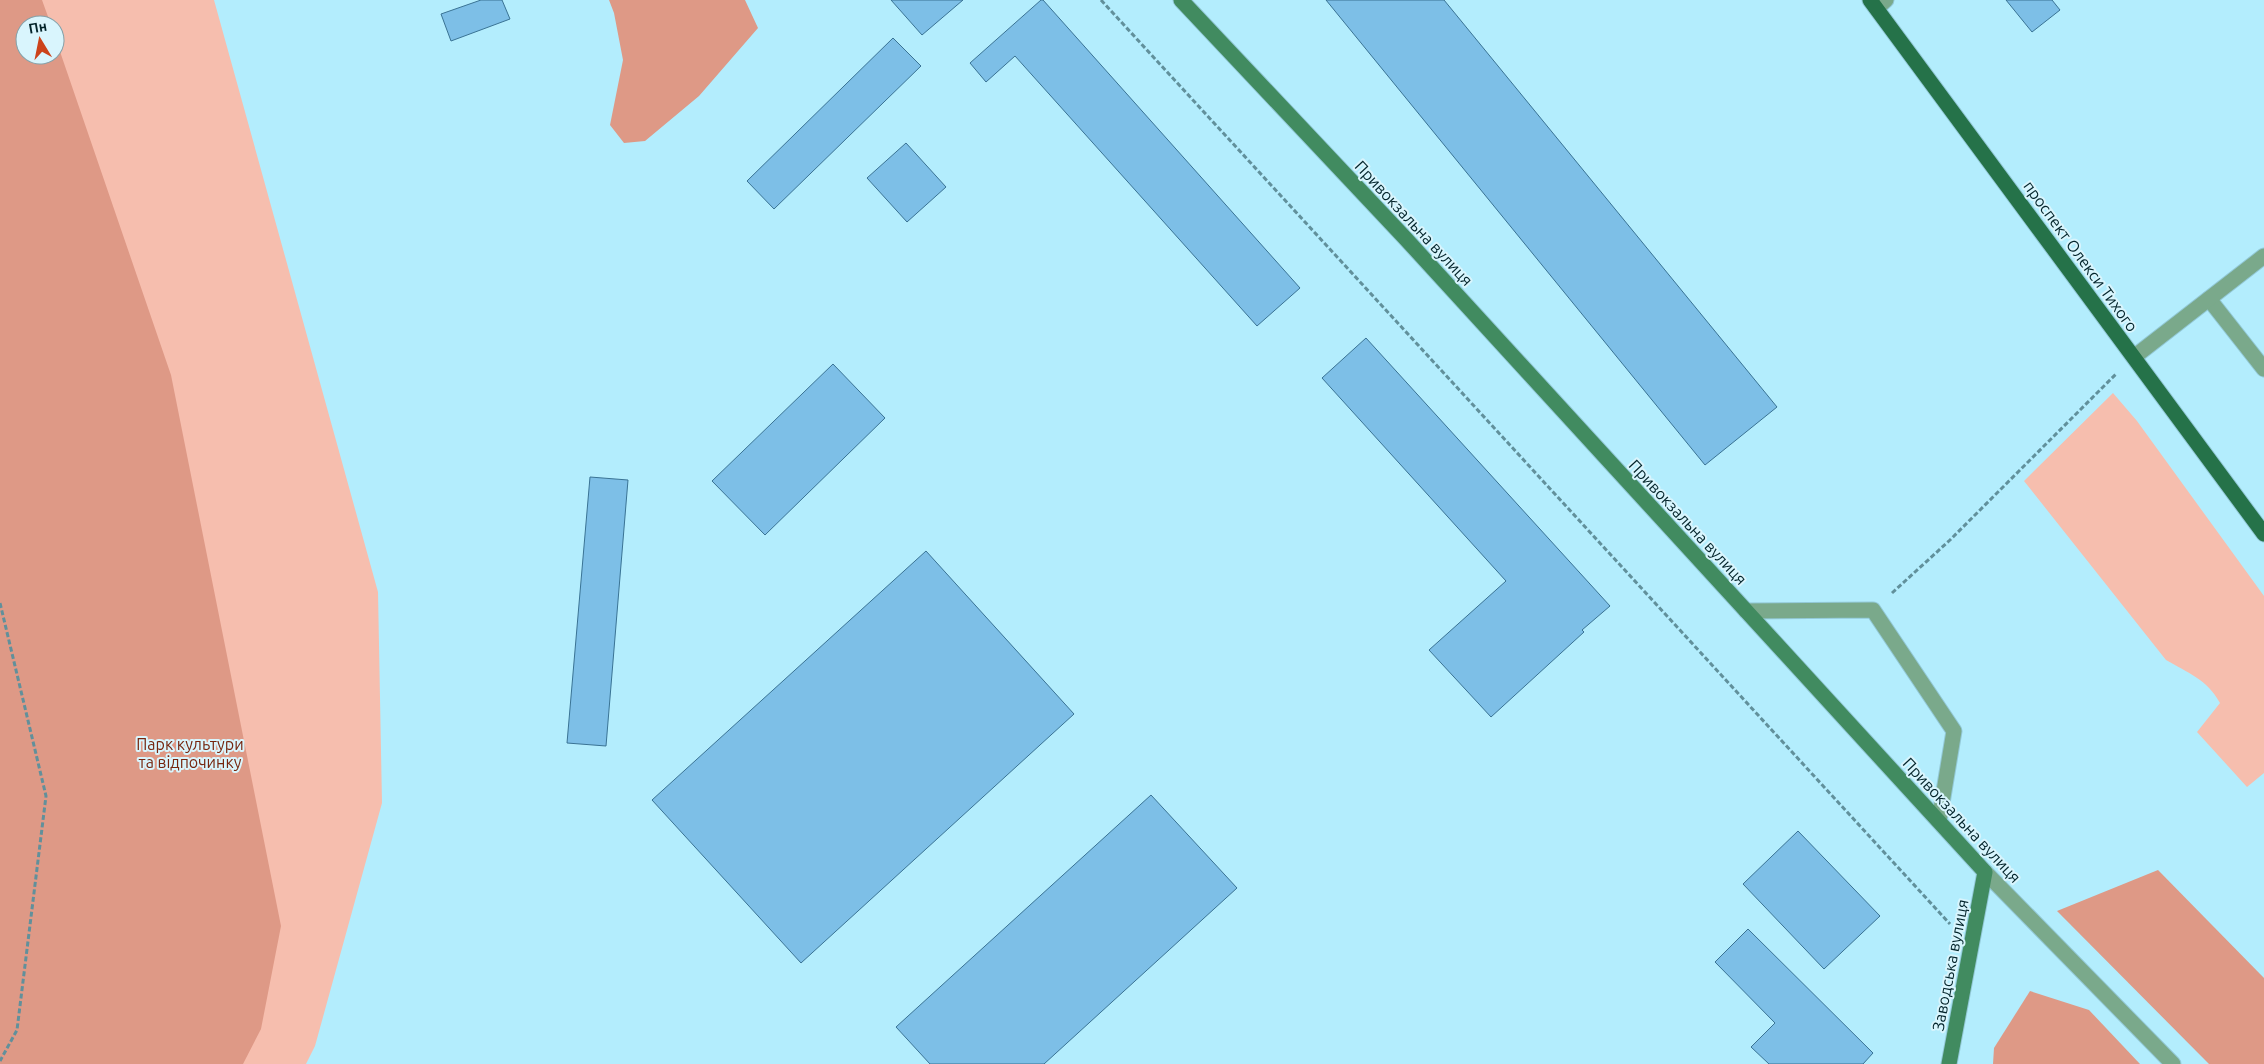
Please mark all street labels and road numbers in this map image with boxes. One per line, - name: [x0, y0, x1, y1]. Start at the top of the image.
- street label: Привокзальна вулиця: [1351, 157, 1477, 289]
- street label: проспект Олекси Тихого: [2020, 177, 2142, 335]
- street label: Привокзальна вулиця: [1625, 456, 1751, 588]
- street label: Привокзальна вулиця: [1899, 754, 2025, 886]
- street label: Заводська вулиця: [1928, 898, 1972, 1032]

